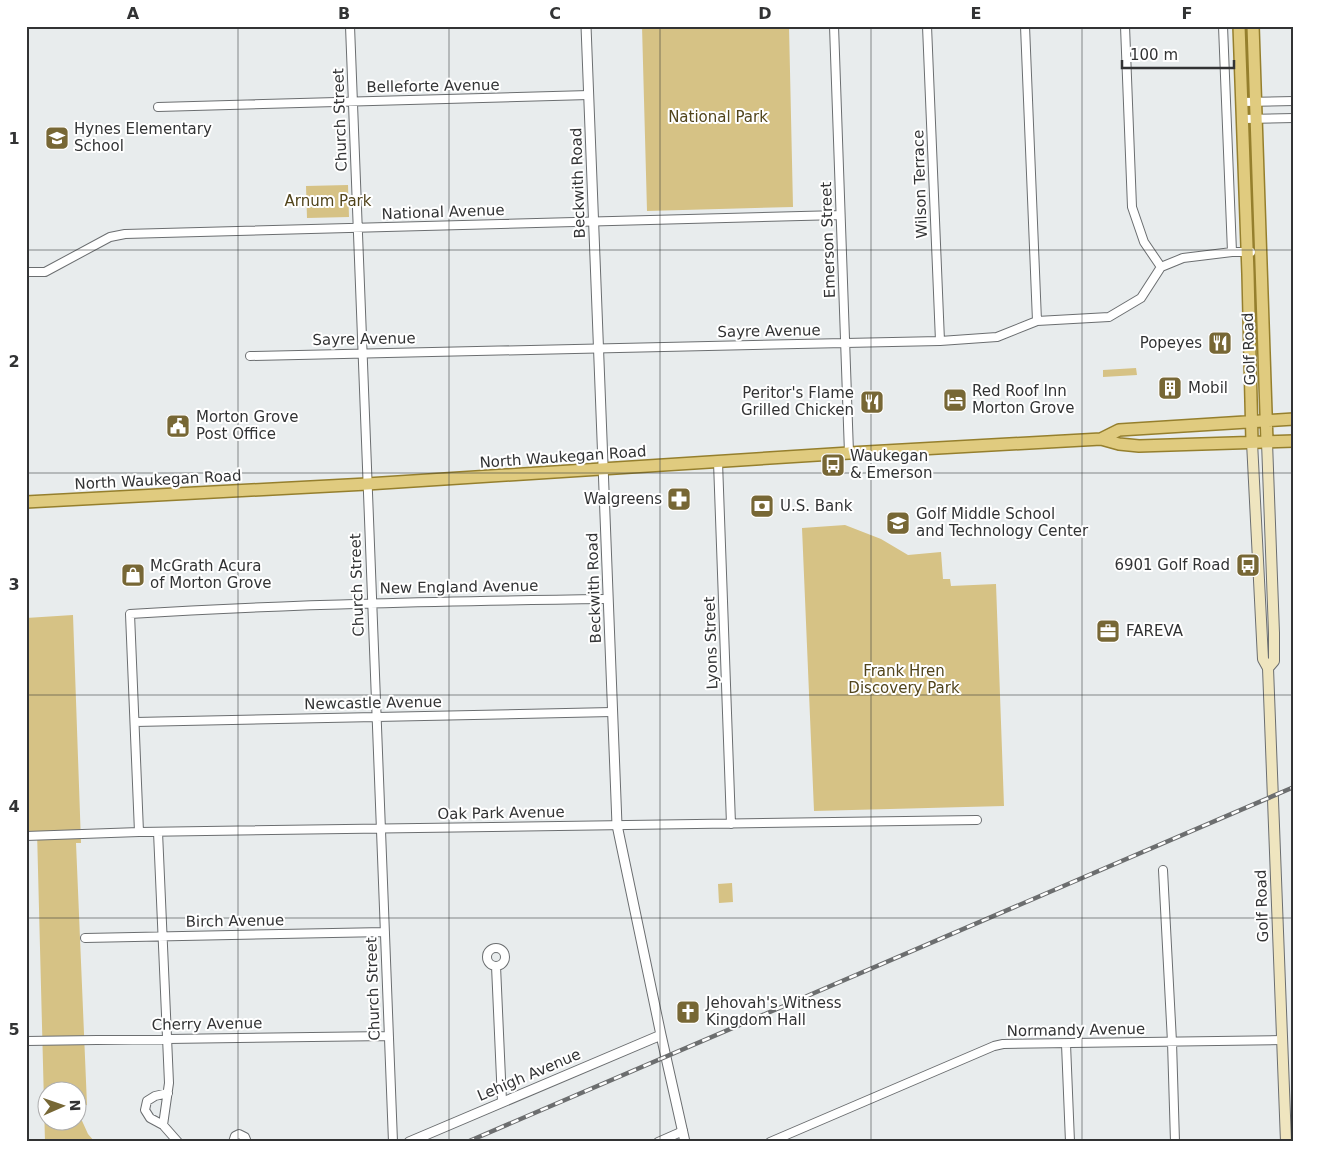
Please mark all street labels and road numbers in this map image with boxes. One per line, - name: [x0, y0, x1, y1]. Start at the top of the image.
- street label: Church Street: [329, 68, 351, 172]
- street label: Belleforte Avenue: [366, 76, 500, 96]
- street label: Beckwith Road: [567, 127, 589, 239]
- street label: Wilson Terrace: [909, 129, 931, 239]
- street label: Emerson Street: [817, 181, 839, 298]
- street label: National Avenue: [381, 201, 505, 223]
- street label: Golf Road: [1239, 312, 1259, 386]
- street label: Sayre Avenue: [717, 321, 821, 341]
- street label: Sayre Avenue: [312, 329, 416, 349]
- street label: North Waukegan Road: [479, 442, 647, 472]
- street label: North Waukegan Road: [74, 467, 242, 493]
- street label: Beckwith Road: [583, 532, 605, 644]
- street label: Church Street: [346, 533, 368, 637]
- street label: New England Avenue: [379, 577, 539, 597]
- street label: Lyons Street: [700, 596, 722, 690]
- street label: Newcastle Avenue: [304, 693, 442, 713]
- street label: Oak Park Avenue: [437, 803, 565, 823]
- street label: Golf Road: [1252, 869, 1272, 943]
- street label: Birch Avenue: [186, 911, 284, 931]
- street label: Church Street: [362, 937, 384, 1041]
- street label: Cherry Avenue: [152, 1014, 262, 1034]
- street label: Normandy Avenue: [1007, 1020, 1145, 1040]
- street label: Lehigh Avenue: [475, 1045, 583, 1105]

